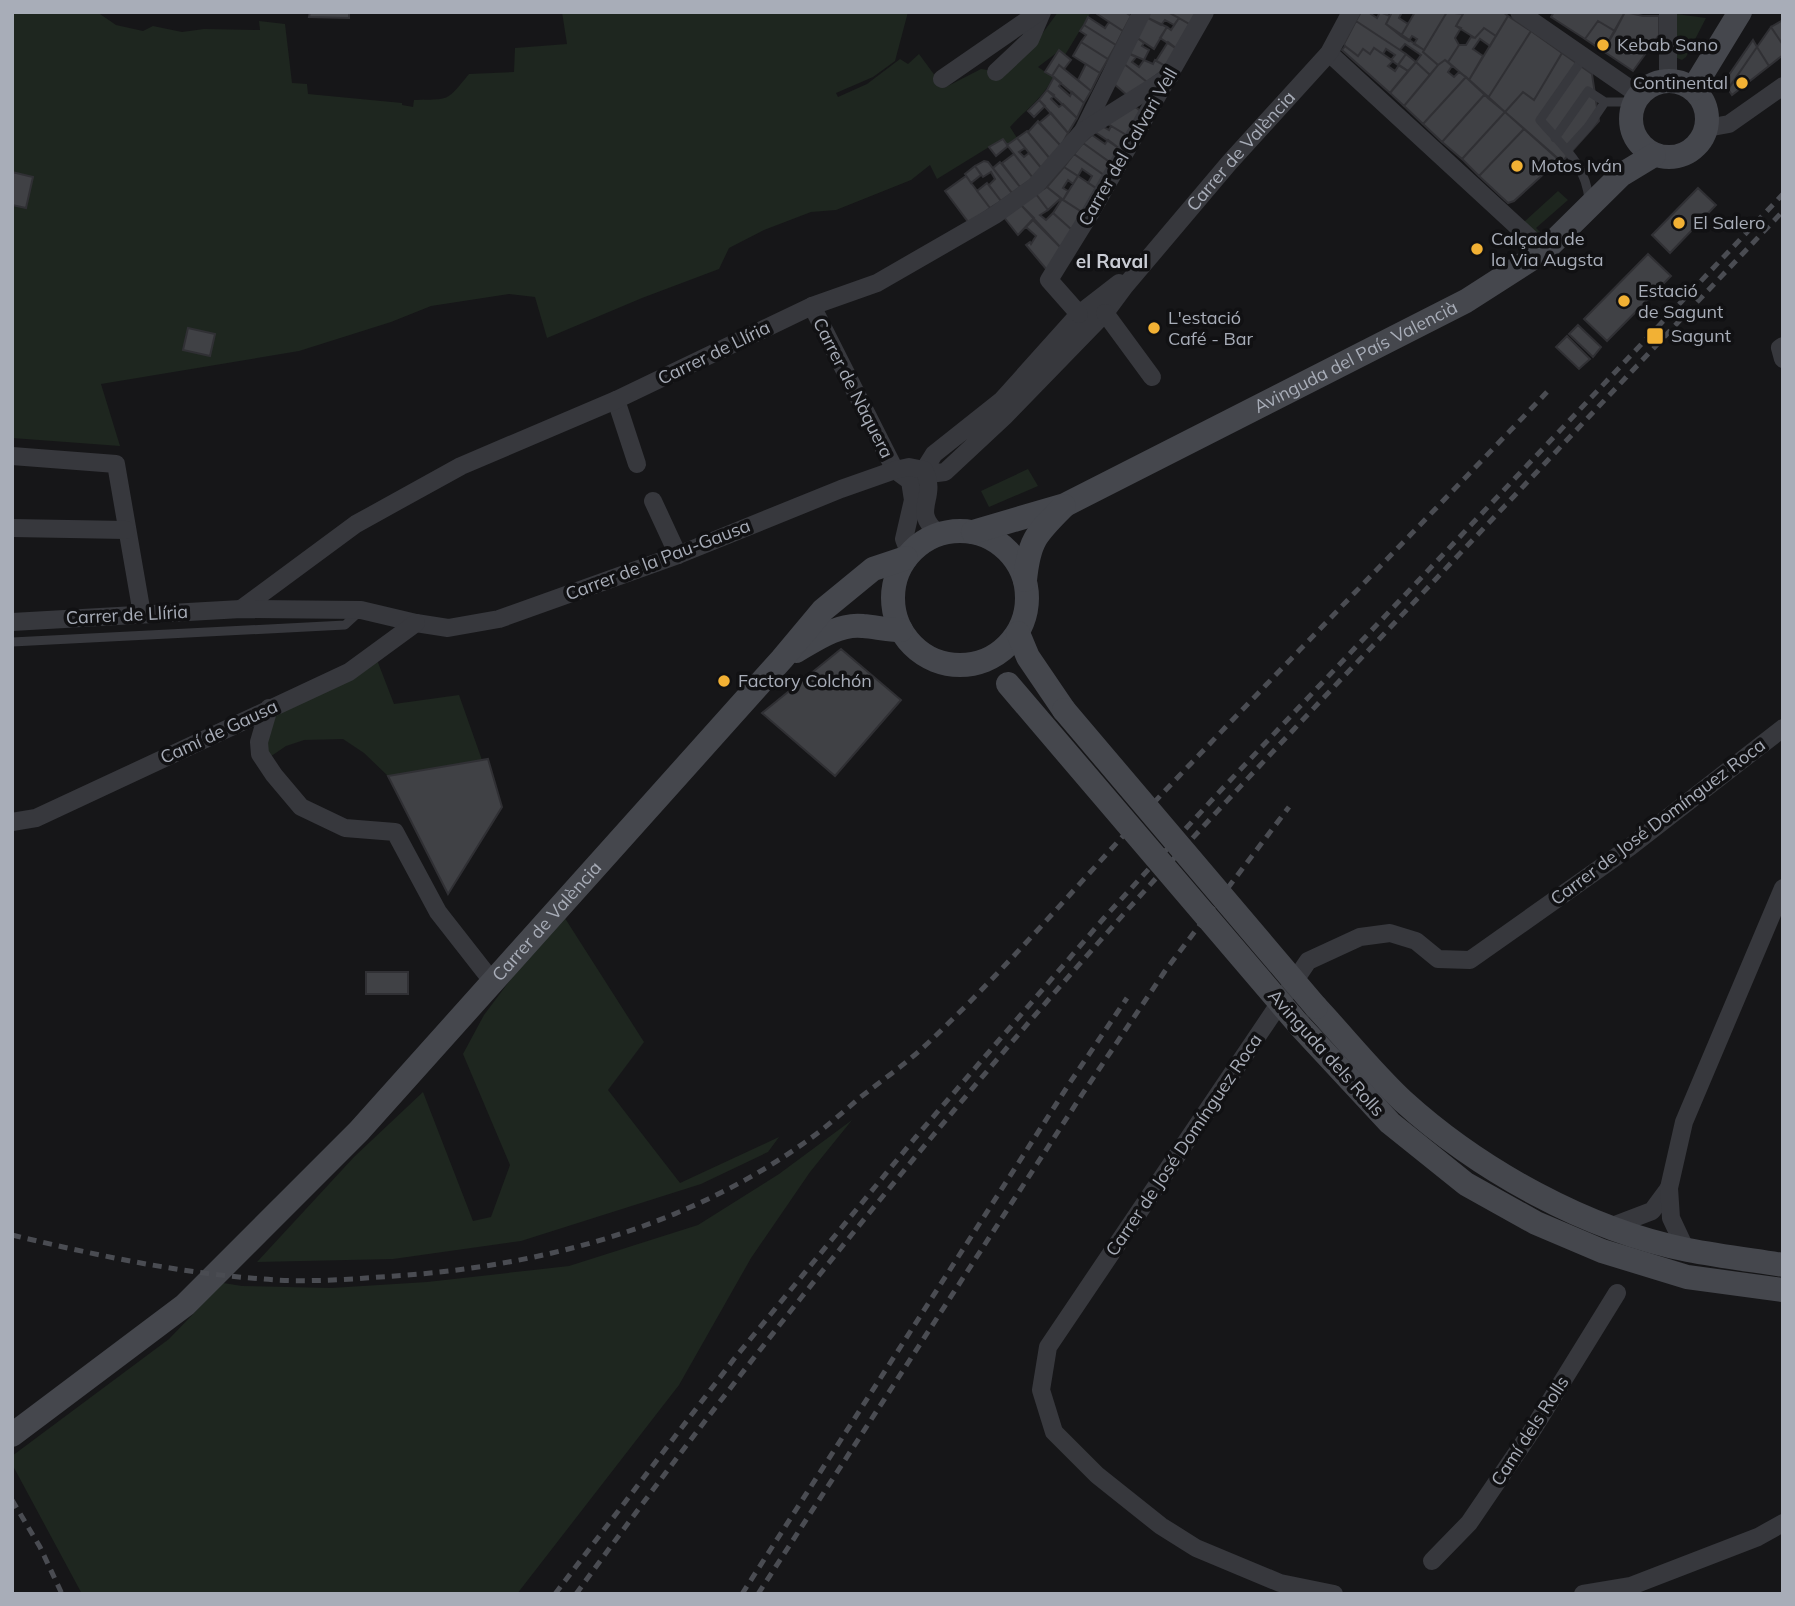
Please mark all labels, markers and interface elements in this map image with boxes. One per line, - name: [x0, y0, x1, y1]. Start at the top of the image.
- place label: Kebab Sano: [1617, 33, 1718, 56]
- marker: Kebab Sano: [1595, 37, 1611, 53]
- street label: Carrer del Calvari Vell: [1073, 63, 1182, 230]
- place label: Continental: [1633, 71, 1728, 94]
- marker: Continental: [1734, 75, 1750, 91]
- street label: Carrer de València: [1181, 86, 1300, 216]
- place label: Motos Iván: [1531, 154, 1622, 177]
- marker: Motos Iván: [1509, 158, 1525, 174]
- place label: El Salero: [1693, 211, 1765, 234]
- marker: El Salero: [1671, 215, 1687, 231]
- place label: Calçada de la Via Augsta: [1491, 227, 1604, 271]
- marker: Calçada de la Via Augsta: [1469, 241, 1485, 257]
- district label: el Raval: [1076, 249, 1148, 273]
- place label: Estació de Sagunt: [1638, 279, 1723, 323]
- marker: Estació de Sagunt: [1616, 293, 1632, 309]
- street label: Avinguda del País Valencià: [1250, 295, 1461, 418]
- place label: L'estació Café - Bar: [1168, 306, 1254, 350]
- street label: Carrer de Nàquera: [808, 314, 899, 462]
- street label: Carrer de Llíria: [654, 315, 774, 390]
- marker: L'estació Café - Bar: [1146, 320, 1162, 336]
- place label: Sagunt: [1671, 324, 1731, 347]
- marker: Sagunt: [1645, 326, 1665, 346]
- street label: Carrer de la Pau-Gausa: [562, 514, 753, 605]
- street label: Carrer de Llíria: [65, 600, 189, 629]
- place label: Factory Colchón: [738, 669, 872, 692]
- marker: Factory Colchón: [716, 673, 732, 689]
- street label: Camí de Gausa: [156, 694, 281, 769]
- street label: Carrer de José Domínguez Roca: [1546, 733, 1770, 910]
- street label: Carrer de València: [487, 856, 606, 986]
- street label: Avinguda dels Rolls: [1263, 984, 1390, 1121]
- street label: Carrer de José Domínguez Roca: [1100, 1029, 1267, 1260]
- street label: Camí dels Rolls: [1486, 1372, 1574, 1490]

